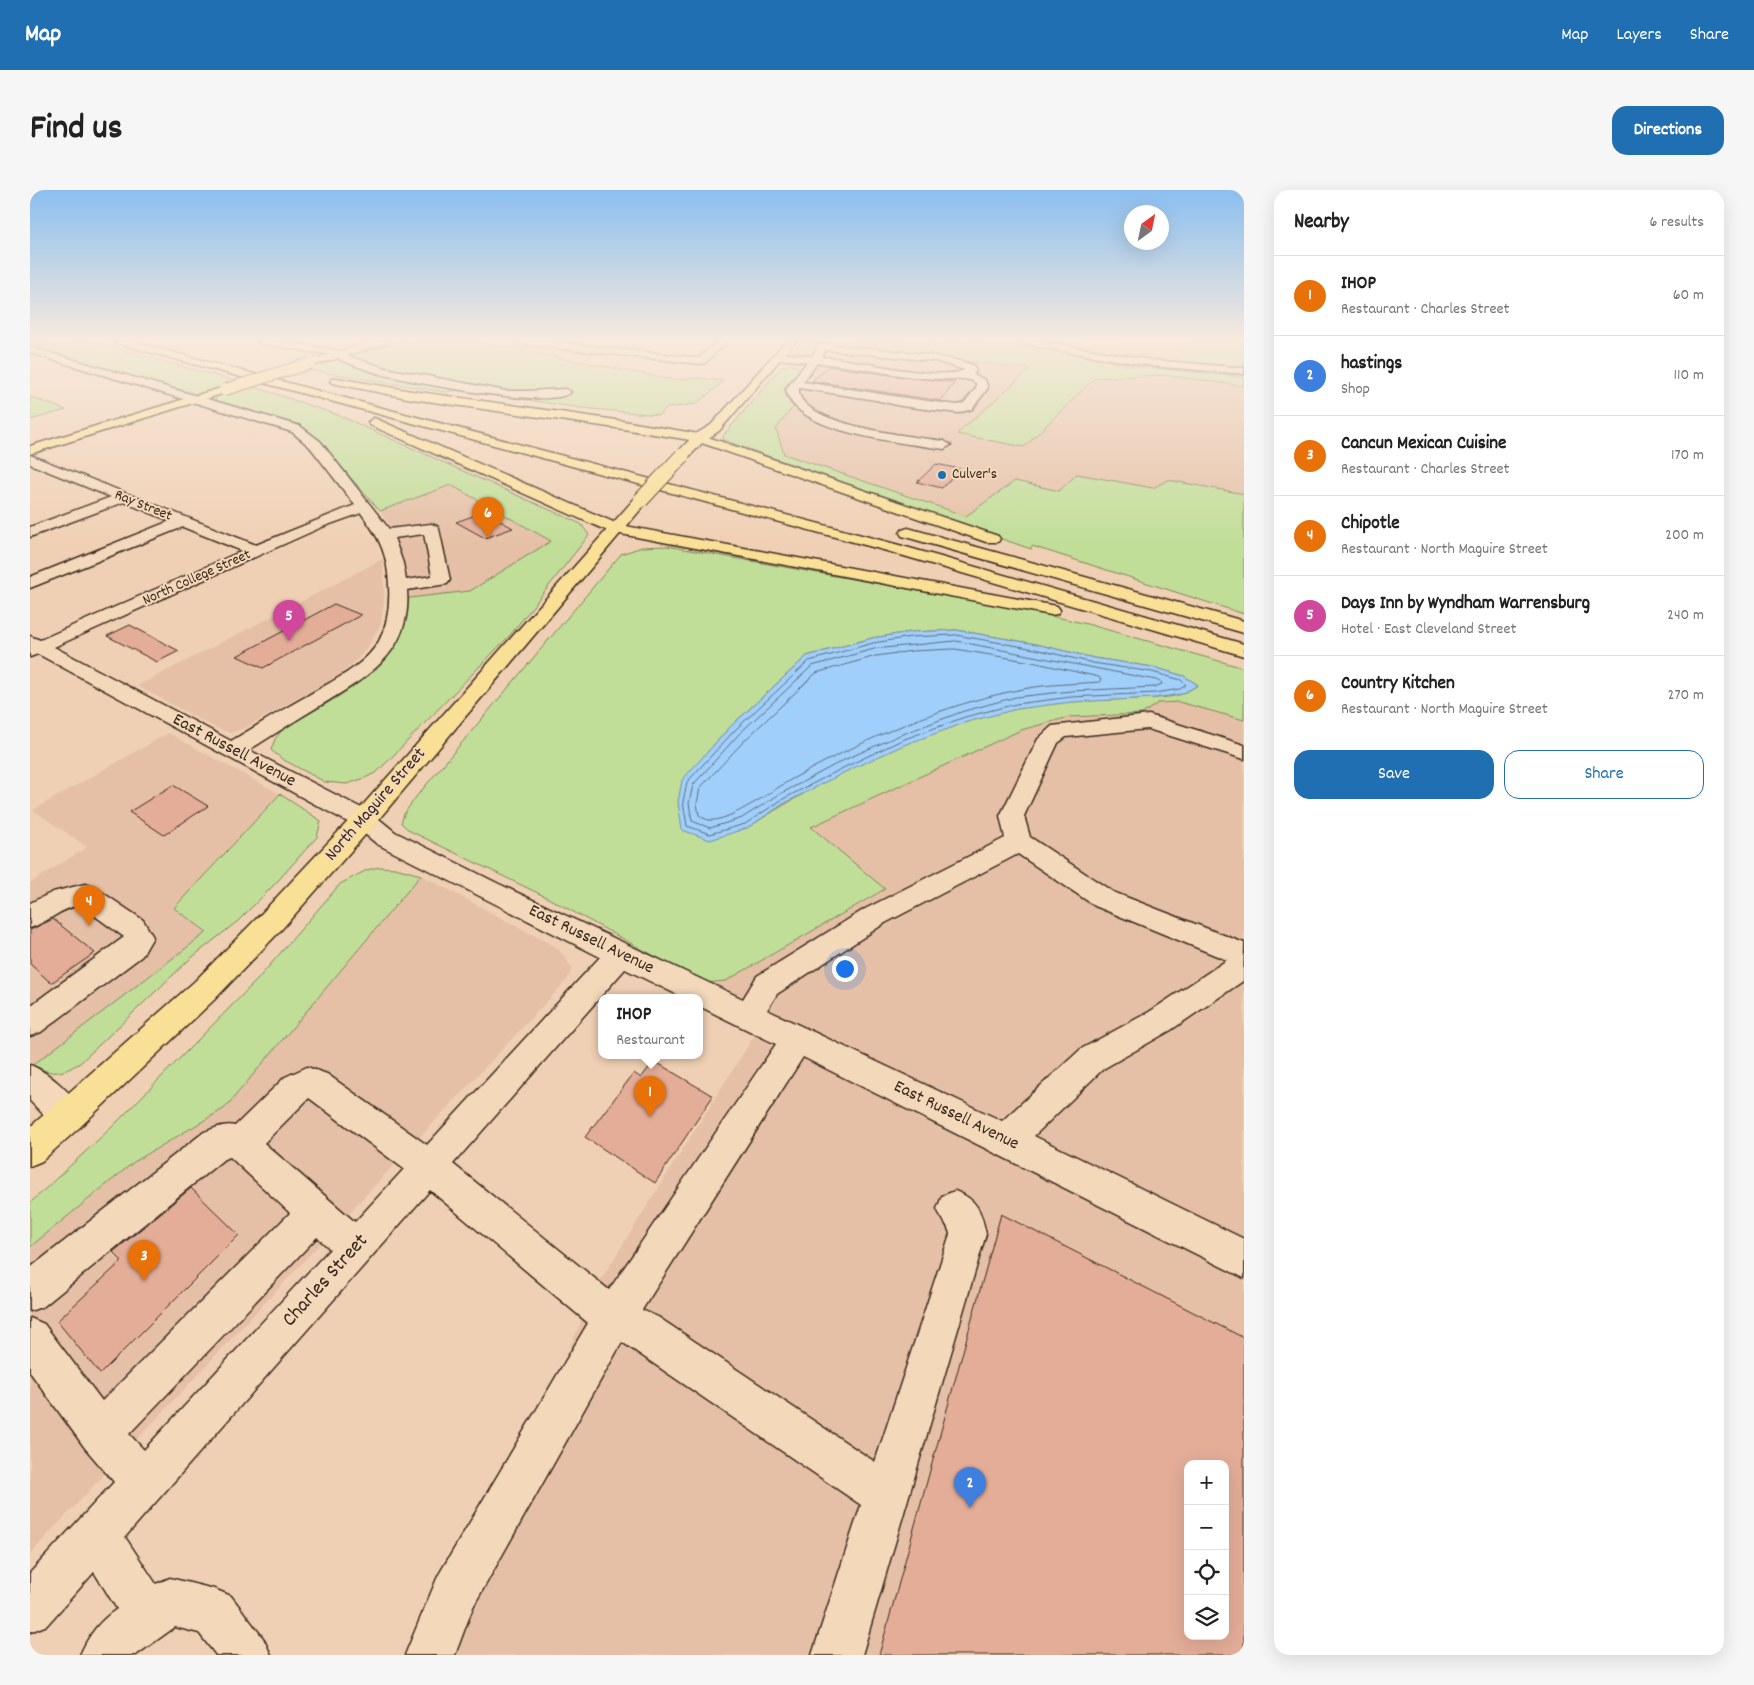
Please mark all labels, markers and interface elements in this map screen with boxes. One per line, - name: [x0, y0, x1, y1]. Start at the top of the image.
- text: Map: [25, 18, 61, 52]
- text: Map: [1561, 23, 1588, 48]
- text: Layers: [1616, 23, 1662, 48]
- text: Share: [1690, 23, 1729, 48]
- text: Find us: [30, 105, 122, 155]
- button: Directions: [1612, 106, 1724, 155]
- north arrow: [1124, 205, 1169, 250]
- text: Nearby: [1294, 208, 1349, 238]
- text: 6 results: [1649, 211, 1704, 234]
- text: IHOP: [1341, 271, 1376, 298]
- text: 1: [1308, 284, 1312, 307]
- text: 60 m: [1673, 284, 1704, 307]
- text: Restaurant · Charles Street: [1341, 298, 1509, 321]
- text: hastings: [1341, 351, 1402, 378]
- text: 2: [1307, 364, 1314, 387]
- text: 110 m: [1674, 364, 1704, 387]
- text: Shop: [1341, 378, 1370, 401]
- text: Cancun Mexican Cuisine: [1341, 431, 1506, 458]
- text: 3: [1306, 444, 1314, 467]
- text: 170 m: [1671, 444, 1704, 467]
- text: Restaurant · Charles Street: [1341, 458, 1509, 481]
- place label: Culver's: [952, 464, 997, 486]
- marker: Culver's: [936, 469, 948, 481]
- street label: Ray Street: [111, 485, 176, 528]
- pin: 6: [472, 497, 504, 538]
- text: Chipotle: [1341, 511, 1400, 538]
- text: 4: [1307, 524, 1313, 547]
- text: 200 m: [1665, 524, 1704, 547]
- text: Restaurant · North Maguire Street: [1341, 538, 1548, 561]
- street label: North College Street: [139, 544, 255, 612]
- text: Days Inn by Wyndham Warrensburg: [1341, 591, 1590, 618]
- pin: 5: [273, 600, 305, 641]
- text: 5: [1306, 604, 1314, 627]
- text: 240 m: [1667, 604, 1704, 627]
- text: Hotel · East Cleveland Street: [1341, 618, 1516, 641]
- text: Country Kitchen: [1341, 671, 1455, 698]
- text: 6: [1306, 684, 1314, 707]
- text: 270 m: [1668, 684, 1704, 707]
- text: Restaurant · North Maguire Street: [1341, 698, 1548, 721]
- street label: East Russell Avenue: [168, 708, 300, 794]
- street label: North Maguire Street: [320, 743, 433, 867]
- button: Save: [1294, 750, 1494, 799]
- button: Share: [1504, 750, 1704, 799]
- pin: 4: [73, 885, 105, 926]
- street label: East Russell Avenue: [524, 899, 658, 981]
- your location: [832, 956, 858, 982]
- popup: [598, 994, 703, 1059]
- text: IHOP: [616, 1002, 651, 1029]
- text: Restaurant: [616, 1029, 685, 1052]
- street label: East Russell Avenue: [889, 1075, 1023, 1157]
- pin: 1: [634, 1076, 666, 1117]
- street label: Charles Street: [276, 1227, 376, 1334]
- pin: 3: [128, 1240, 160, 1281]
- map controls: [1184, 1460, 1229, 1640]
- button: +: [1184, 1460, 1229, 1505]
- pin: 2: [954, 1467, 986, 1508]
- button: −: [1184, 1505, 1229, 1550]
- button: locate: [1184, 1550, 1229, 1595]
- button: layers: [1184, 1595, 1229, 1640]

